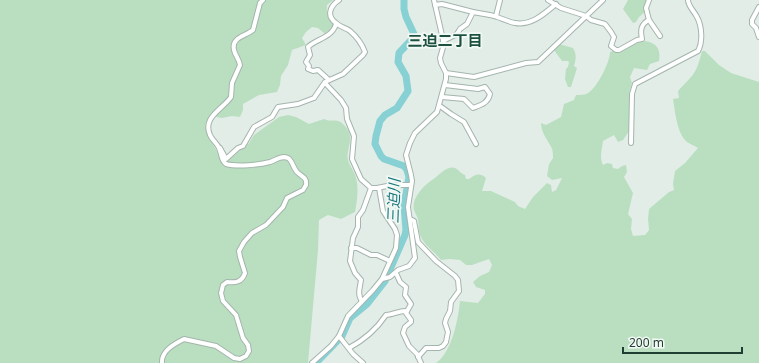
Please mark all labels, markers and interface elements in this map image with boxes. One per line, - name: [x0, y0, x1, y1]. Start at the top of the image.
- district label: 三迫二丁目: [407, 30, 483, 50]
- water label: 三迫川: [382, 176, 404, 224]
- scale bar: [623, 329, 742, 355]
- text: 200 m: [629, 334, 664, 351]

